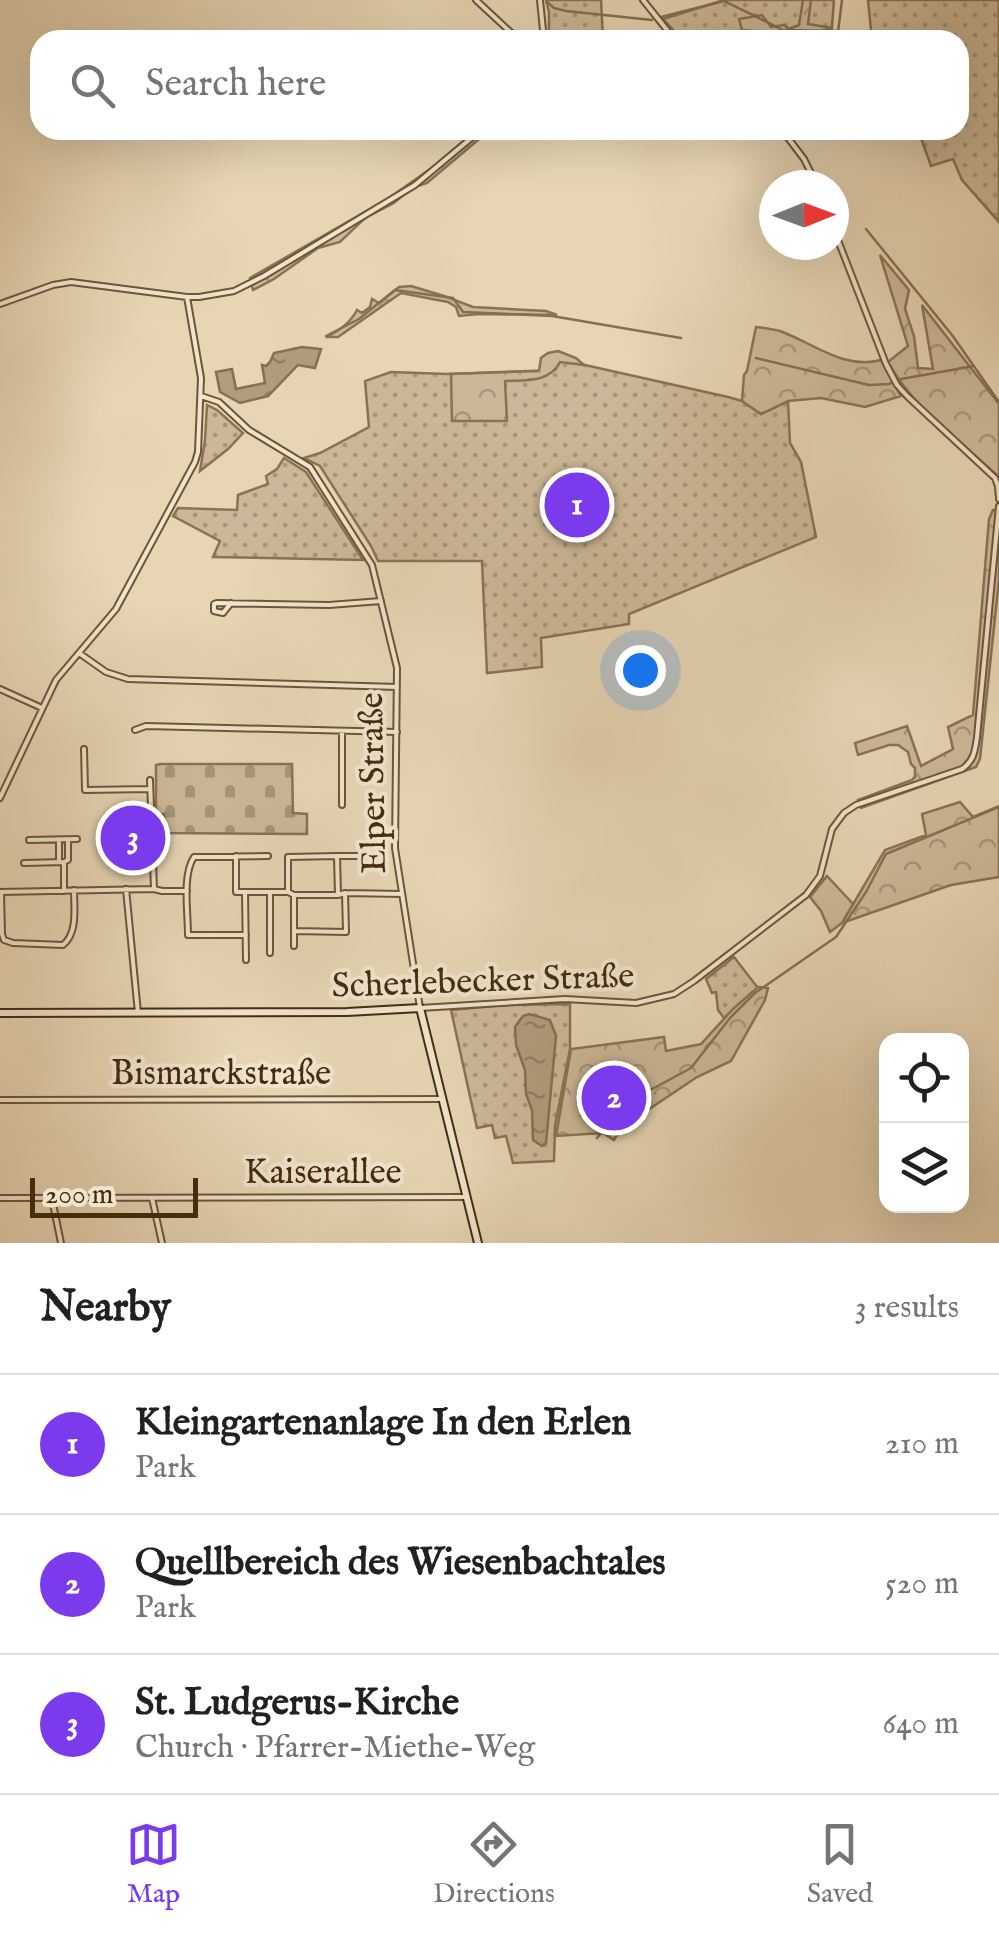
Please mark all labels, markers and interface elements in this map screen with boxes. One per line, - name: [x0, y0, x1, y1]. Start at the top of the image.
- search box: [30, 30, 969, 140]
- icon: search: [65, 58, 120, 113]
- text: Search here: [145, 61, 326, 109]
- north arrow: [759, 170, 849, 260]
- pin: 1: [544, 468, 610, 542]
- your location: [615, 645, 666, 696]
- street label: Elper Straße: [350, 692, 398, 874]
- pin: 3: [100, 800, 166, 876]
- street label: Scherlebecker Straße: [331, 954, 635, 1010]
- map controls: [879, 1033, 969, 1213]
- button: locate: [879, 1033, 969, 1123]
- street label: Bismarckstraße: [111, 1052, 331, 1097]
- pin: 2: [582, 1060, 646, 1136]
- button: layers: [879, 1123, 969, 1213]
- street label: Kaiserallee: [244, 1151, 402, 1196]
- scale bar: [30, 1173, 198, 1218]
- text: 200 m: [45, 1178, 113, 1213]
- text: Nearby: [40, 1282, 171, 1335]
- text: 3 results: [855, 1288, 959, 1329]
- text: Kleingartenanlage In den Erlen: [135, 1400, 631, 1448]
- text: 1: [67, 1424, 78, 1465]
- text: 210 m: [885, 1424, 959, 1465]
- text: Park: [135, 1448, 196, 1489]
- text: Quellbereich des Wiesenbachtales: [135, 1540, 666, 1588]
- text: 2: [65, 1564, 80, 1605]
- text: 520 m: [885, 1564, 959, 1605]
- text: Park: [135, 1588, 196, 1629]
- text: St. Ludgerus-Kirche: [135, 1680, 459, 1728]
- text: 3: [67, 1704, 78, 1745]
- text: 640 m: [882, 1704, 959, 1745]
- text: Church · Pfarrer-Miethe-Weg: [135, 1728, 535, 1769]
- tab: Map: [126, 1817, 181, 1912]
- tab: Directions: [433, 1817, 555, 1912]
- tab: Saved: [807, 1817, 873, 1912]

